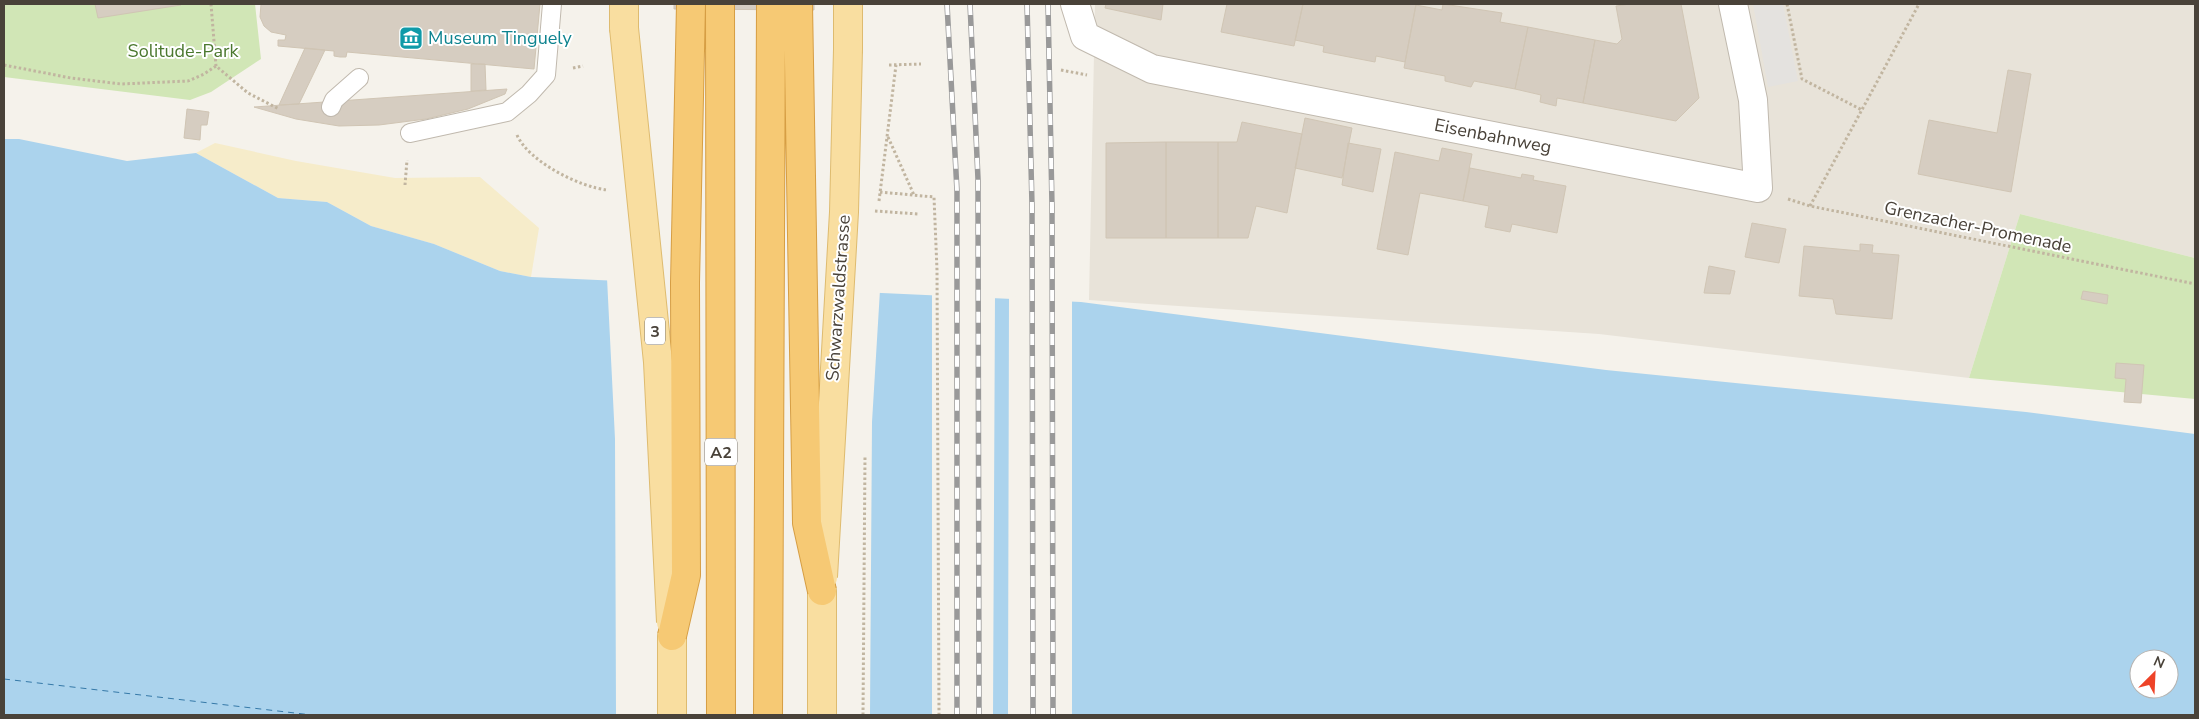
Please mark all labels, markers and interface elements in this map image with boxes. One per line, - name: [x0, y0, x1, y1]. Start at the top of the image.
- museum icon: Museum Tinguely: [398, 25, 424, 51]
- place label: Museum Tinguely: [428, 26, 572, 50]
- park label: Solitude-Park: [128, 39, 239, 63]
- street label: Eisenbahnweg: [1432, 113, 1554, 159]
- street label: Grenzacher-Promenade: [1882, 195, 2074, 259]
- street label: Schwarzwaldstrasse: [820, 214, 856, 382]
- road number: 3: [645, 318, 665, 344]
- road number: A2: [705, 438, 737, 466]
- north arrow: [2129, 649, 2179, 699]
- text: N: [2150, 652, 2168, 673]

